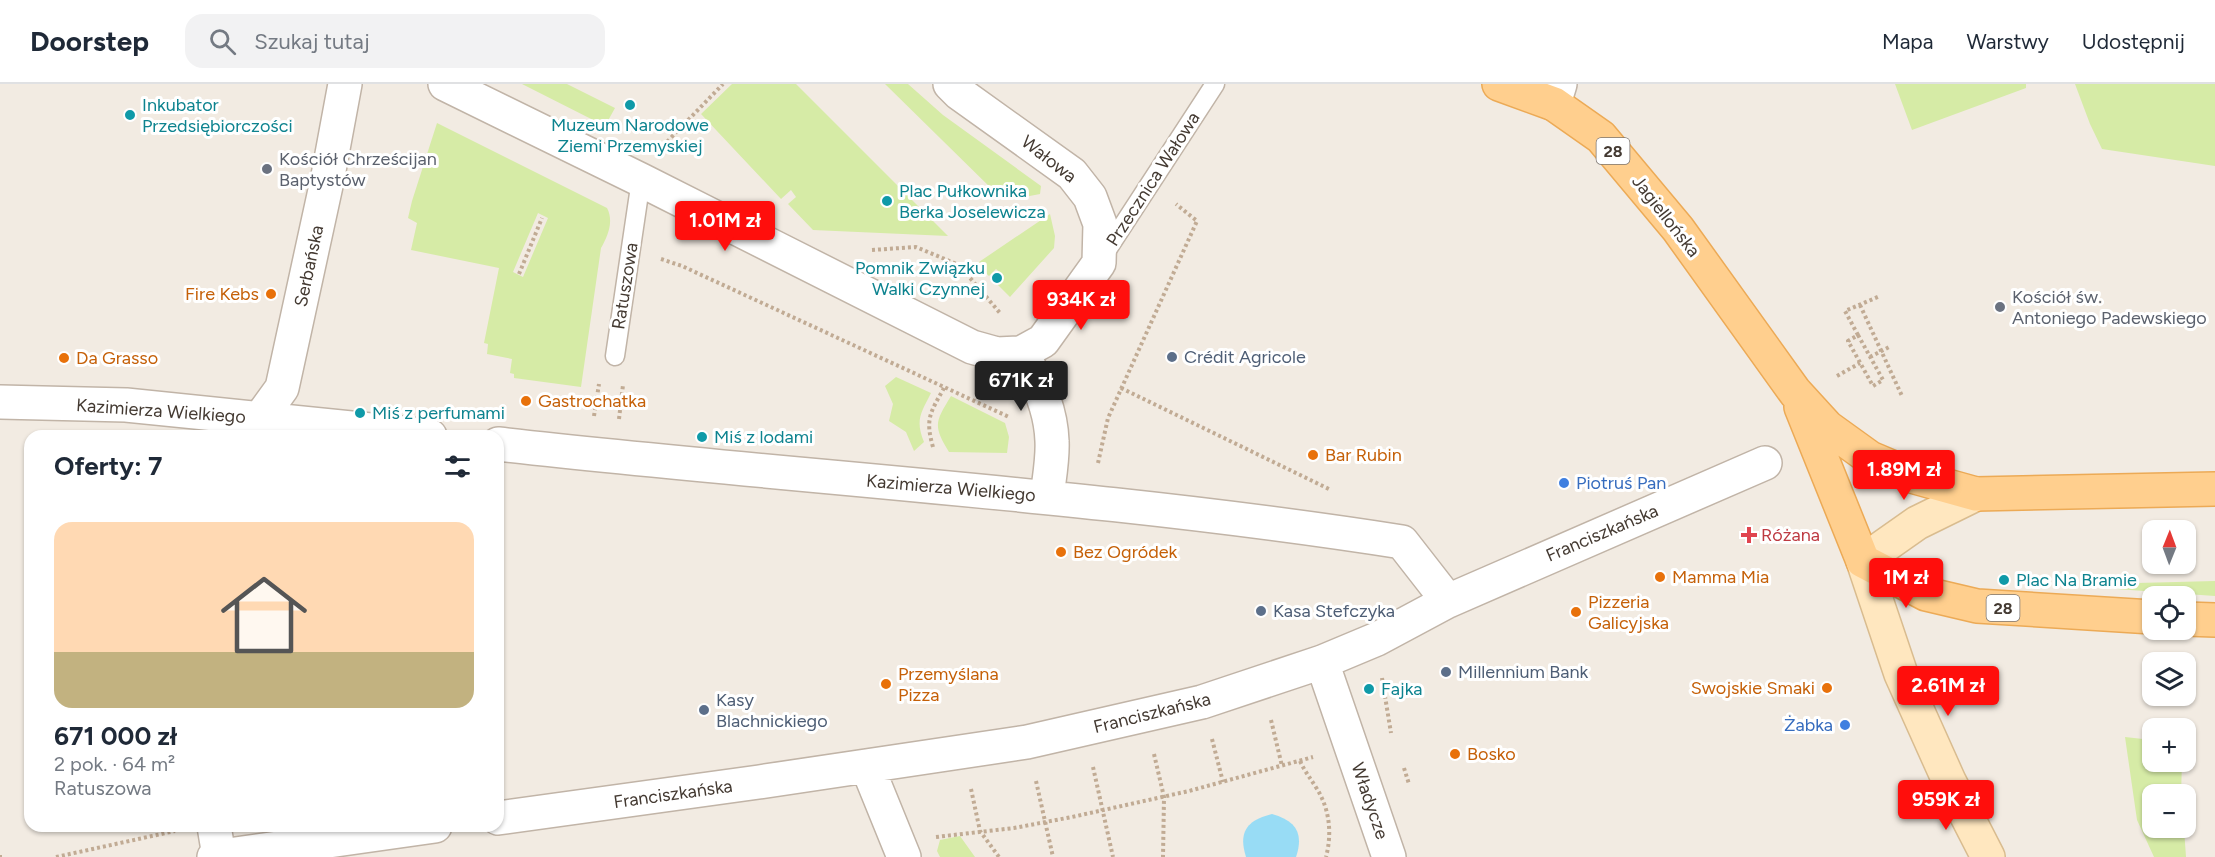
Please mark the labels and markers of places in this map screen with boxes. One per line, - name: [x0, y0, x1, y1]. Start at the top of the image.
- place label: Inkubator Przedsiębiorczości: [142, 94, 293, 137]
- marker: Muzeum Narodowe Ziemi Przemyskiej: [623, 98, 637, 112]
- marker: Inkubator Przedsiębiorczości: [123, 108, 137, 122]
- place label: Muzeum Narodowe Ziemi Przemyskiej: [551, 114, 709, 157]
- place label: Kościół Chrześcijan Baptystów: [279, 148, 437, 191]
- marker: Kościół Chrześcijan Baptystów: [260, 162, 274, 176]
- place label: Plac Pułkownika Berka Joselewicza: [899, 180, 1046, 223]
- marker: Plac Pułkownika Berka Joselewicza: [880, 194, 894, 208]
- pin: 1.01M zł: [663, 201, 787, 252]
- place label: Pomnik Związku Walki Czynnej: [855, 257, 985, 300]
- marker: Pomnik Związku Walki Czynnej: [990, 271, 1004, 285]
- pin: 934K zł: [1026, 280, 1136, 331]
- place label: Fire Kebs: [185, 283, 259, 305]
- place label: Kościół św. Antoniego Padewskiego: [2012, 286, 2207, 329]
- marker: Fire Kebs: [264, 287, 278, 301]
- marker: Kościół św. Antoniego Padewskiego: [1993, 300, 2007, 314]
- place label: Crédit Agricole: [1184, 346, 1306, 368]
- place label: Da Grasso: [76, 347, 158, 369]
- marker: Crédit Agricole: [1165, 350, 1179, 364]
- marker: Da Grasso: [57, 351, 71, 365]
- pin: 671K zł: [966, 361, 1076, 412]
- place label: Gastrochatka: [538, 390, 646, 412]
- marker: Gastrochatka: [519, 394, 533, 408]
- place label: Miś z perfumami: [372, 402, 505, 424]
- marker: Miś z perfumami: [353, 406, 367, 420]
- place label: Miś z lodami: [714, 426, 813, 448]
- marker: Miś z lodami: [695, 430, 709, 444]
- place label: Bar Rubin: [1325, 444, 1402, 466]
- marker: Bar Rubin: [1306, 448, 1320, 462]
- pin: 1.89M zł: [1842, 450, 1966, 501]
- place label: Piotruś Pan: [1576, 472, 1666, 494]
- marker: Piotruś Pan: [1557, 476, 1571, 490]
- place label: Różana: [1761, 524, 1820, 546]
- marker: Różana: [1742, 528, 1756, 542]
- place label: Bez Ogródek: [1073, 541, 1178, 563]
- marker: Bez Ogródek: [1054, 545, 1068, 559]
- pin: 1M zł: [1864, 558, 1948, 609]
- place label: Mamma Mia: [1672, 566, 1769, 588]
- place label: Plac Na Bramie: [2016, 569, 2137, 591]
- marker: Mamma Mia: [1653, 570, 1667, 584]
- marker: Plac Na Bramie: [1997, 573, 2011, 587]
- place label: Pizzeria Galicyjska: [1588, 591, 1669, 634]
- place label: Kasa Stefczyka: [1273, 600, 1395, 622]
- marker: Kasa Stefczyka: [1254, 604, 1268, 618]
- marker: Pizzeria Galicyjska: [1569, 605, 1583, 619]
- place label: Millennium Bank: [1458, 661, 1588, 683]
- place label: Przemyślana Pizza: [898, 663, 999, 706]
- marker: Millennium Bank: [1439, 665, 1453, 679]
- pin: 2.61M zł: [1886, 666, 2010, 717]
- marker: Przemyślana Pizza: [879, 677, 893, 691]
- place label: Swojskie Smaki: [1691, 677, 1815, 699]
- place label: Fajka: [1381, 678, 1422, 700]
- marker: Swojskie Smaki: [1820, 681, 1834, 695]
- marker: Fajka: [1362, 682, 1376, 696]
- place label: Kasy Blachnickiego: [716, 689, 828, 732]
- marker: Kasy Blachnickiego: [697, 703, 711, 717]
- place label: Żabka: [1784, 714, 1833, 736]
- marker: Żabka: [1838, 718, 1852, 732]
- place label: Bosko: [1467, 743, 1516, 765]
- marker: Bosko: [1448, 747, 1462, 761]
- pin: 959K zł: [1891, 780, 2001, 831]

